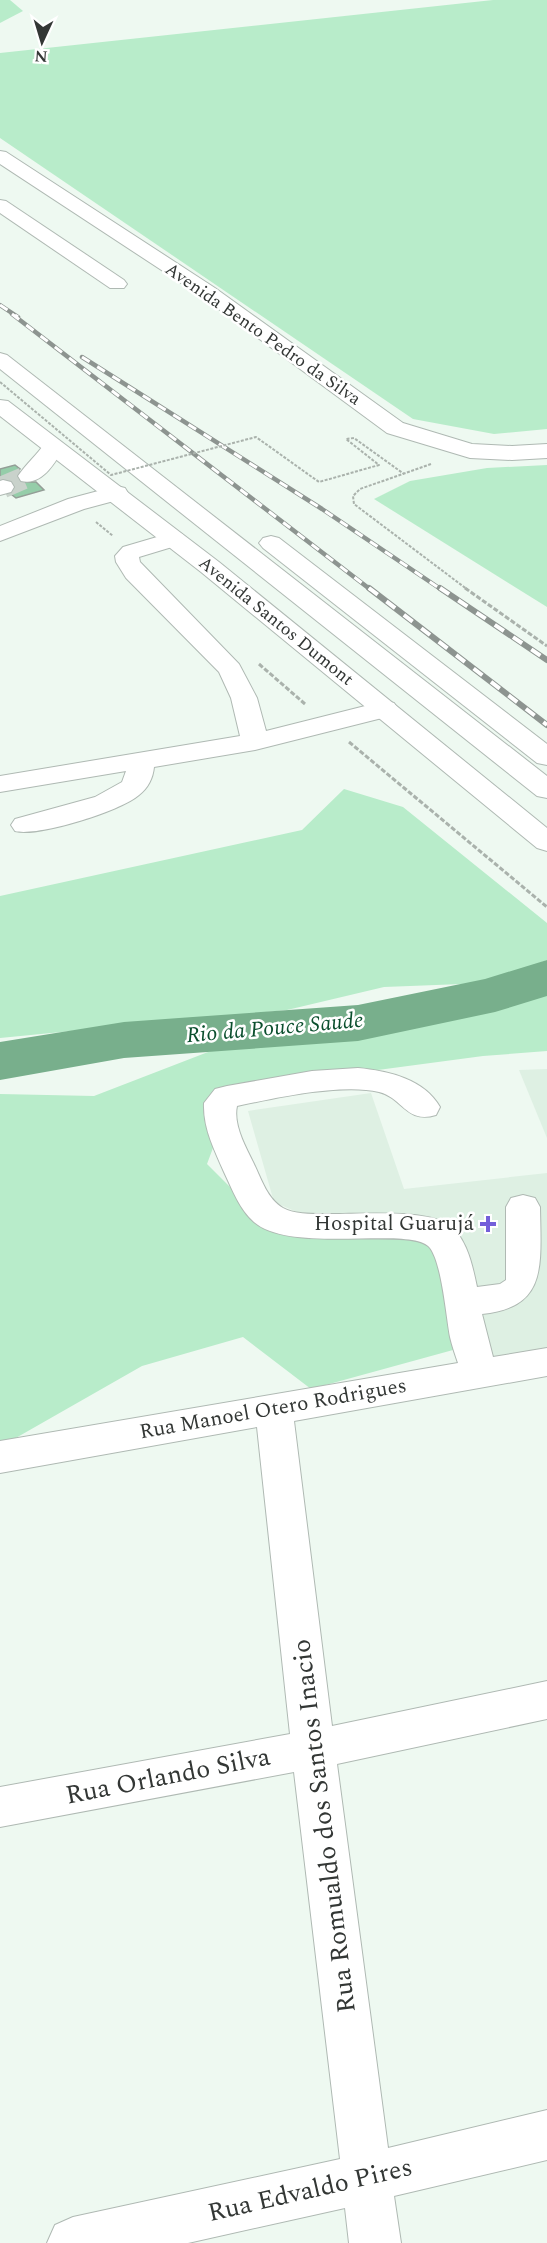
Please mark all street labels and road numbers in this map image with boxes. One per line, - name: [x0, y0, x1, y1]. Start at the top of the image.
- street label: Avenida Bento Pedro da Silva: [159, 256, 367, 412]
- street label: Avenida Santos Dumont: [192, 550, 360, 692]
- street label: Rua Manoel Otero Rodrigues: [137, 1370, 409, 1448]
- street label: Rua Romualdo dos Santos Inacio: [281, 1637, 367, 2015]
- street label: Rua Orlando Silva: [62, 1737, 274, 1815]
- street label: Rua Edvaldo Pires: [204, 2147, 416, 2233]

